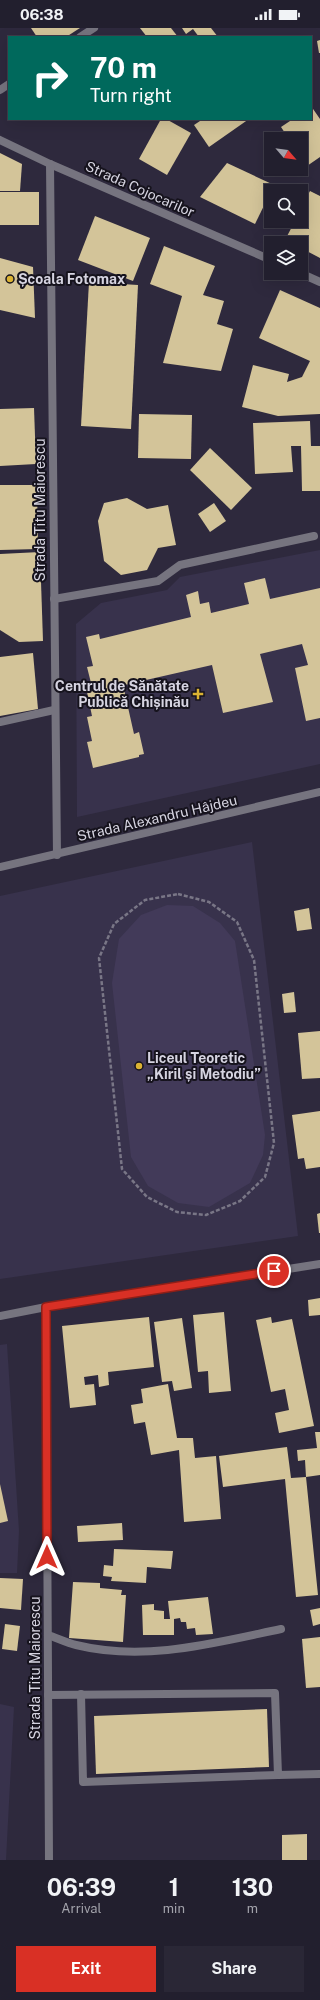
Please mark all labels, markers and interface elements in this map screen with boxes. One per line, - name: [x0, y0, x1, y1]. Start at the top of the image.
- text: 06:38: [20, 6, 64, 23]
- text: 70 m: [90, 51, 157, 84]
- icon: right: [24, 52, 76, 104]
- text: Turn right: [90, 85, 172, 106]
- north arrow: [264, 132, 308, 176]
- map controls: [264, 132, 308, 280]
- street label: Strada Cojocarilor: [83, 158, 197, 220]
- button: search: [264, 184, 308, 228]
- button: layers: [264, 236, 308, 280]
- place label: Școala Fotomax: [18, 271, 125, 287]
- marker: Școala Fotomax: [5, 274, 15, 284]
- street label: Strada Titu Maiorescu: [32, 438, 48, 582]
- place label: Centrul de Sănătate Publică Chișinău: [55, 678, 189, 710]
- marker: Centrul de Sănătate Publică Chișinău: [192, 688, 204, 700]
- street label: Strada Alexandru Hâjdeu: [75, 792, 239, 844]
- place label: Liceul Teoretic „Kiril și Metodiu”: [147, 1050, 261, 1082]
- marker: Liceul Teoretic „Kiril și Metodiu”: [134, 1061, 144, 1071]
- pin: [257, 1254, 291, 1288]
- icon: arrive: [263, 1260, 285, 1282]
- position arrow: [26, 1536, 68, 1578]
- street label: Strada Titu Maiorescu: [27, 1596, 43, 1740]
- text: 06:39: [47, 1873, 116, 1901]
- text: 1: [169, 1873, 179, 1901]
- text: 130: [232, 1873, 273, 1901]
- text: Arrival: [61, 1901, 102, 1916]
- text: min: [163, 1901, 185, 1916]
- text: m: [247, 1901, 258, 1916]
- button: Exit: [16, 1946, 156, 1992]
- button: Share: [164, 1946, 304, 1992]

